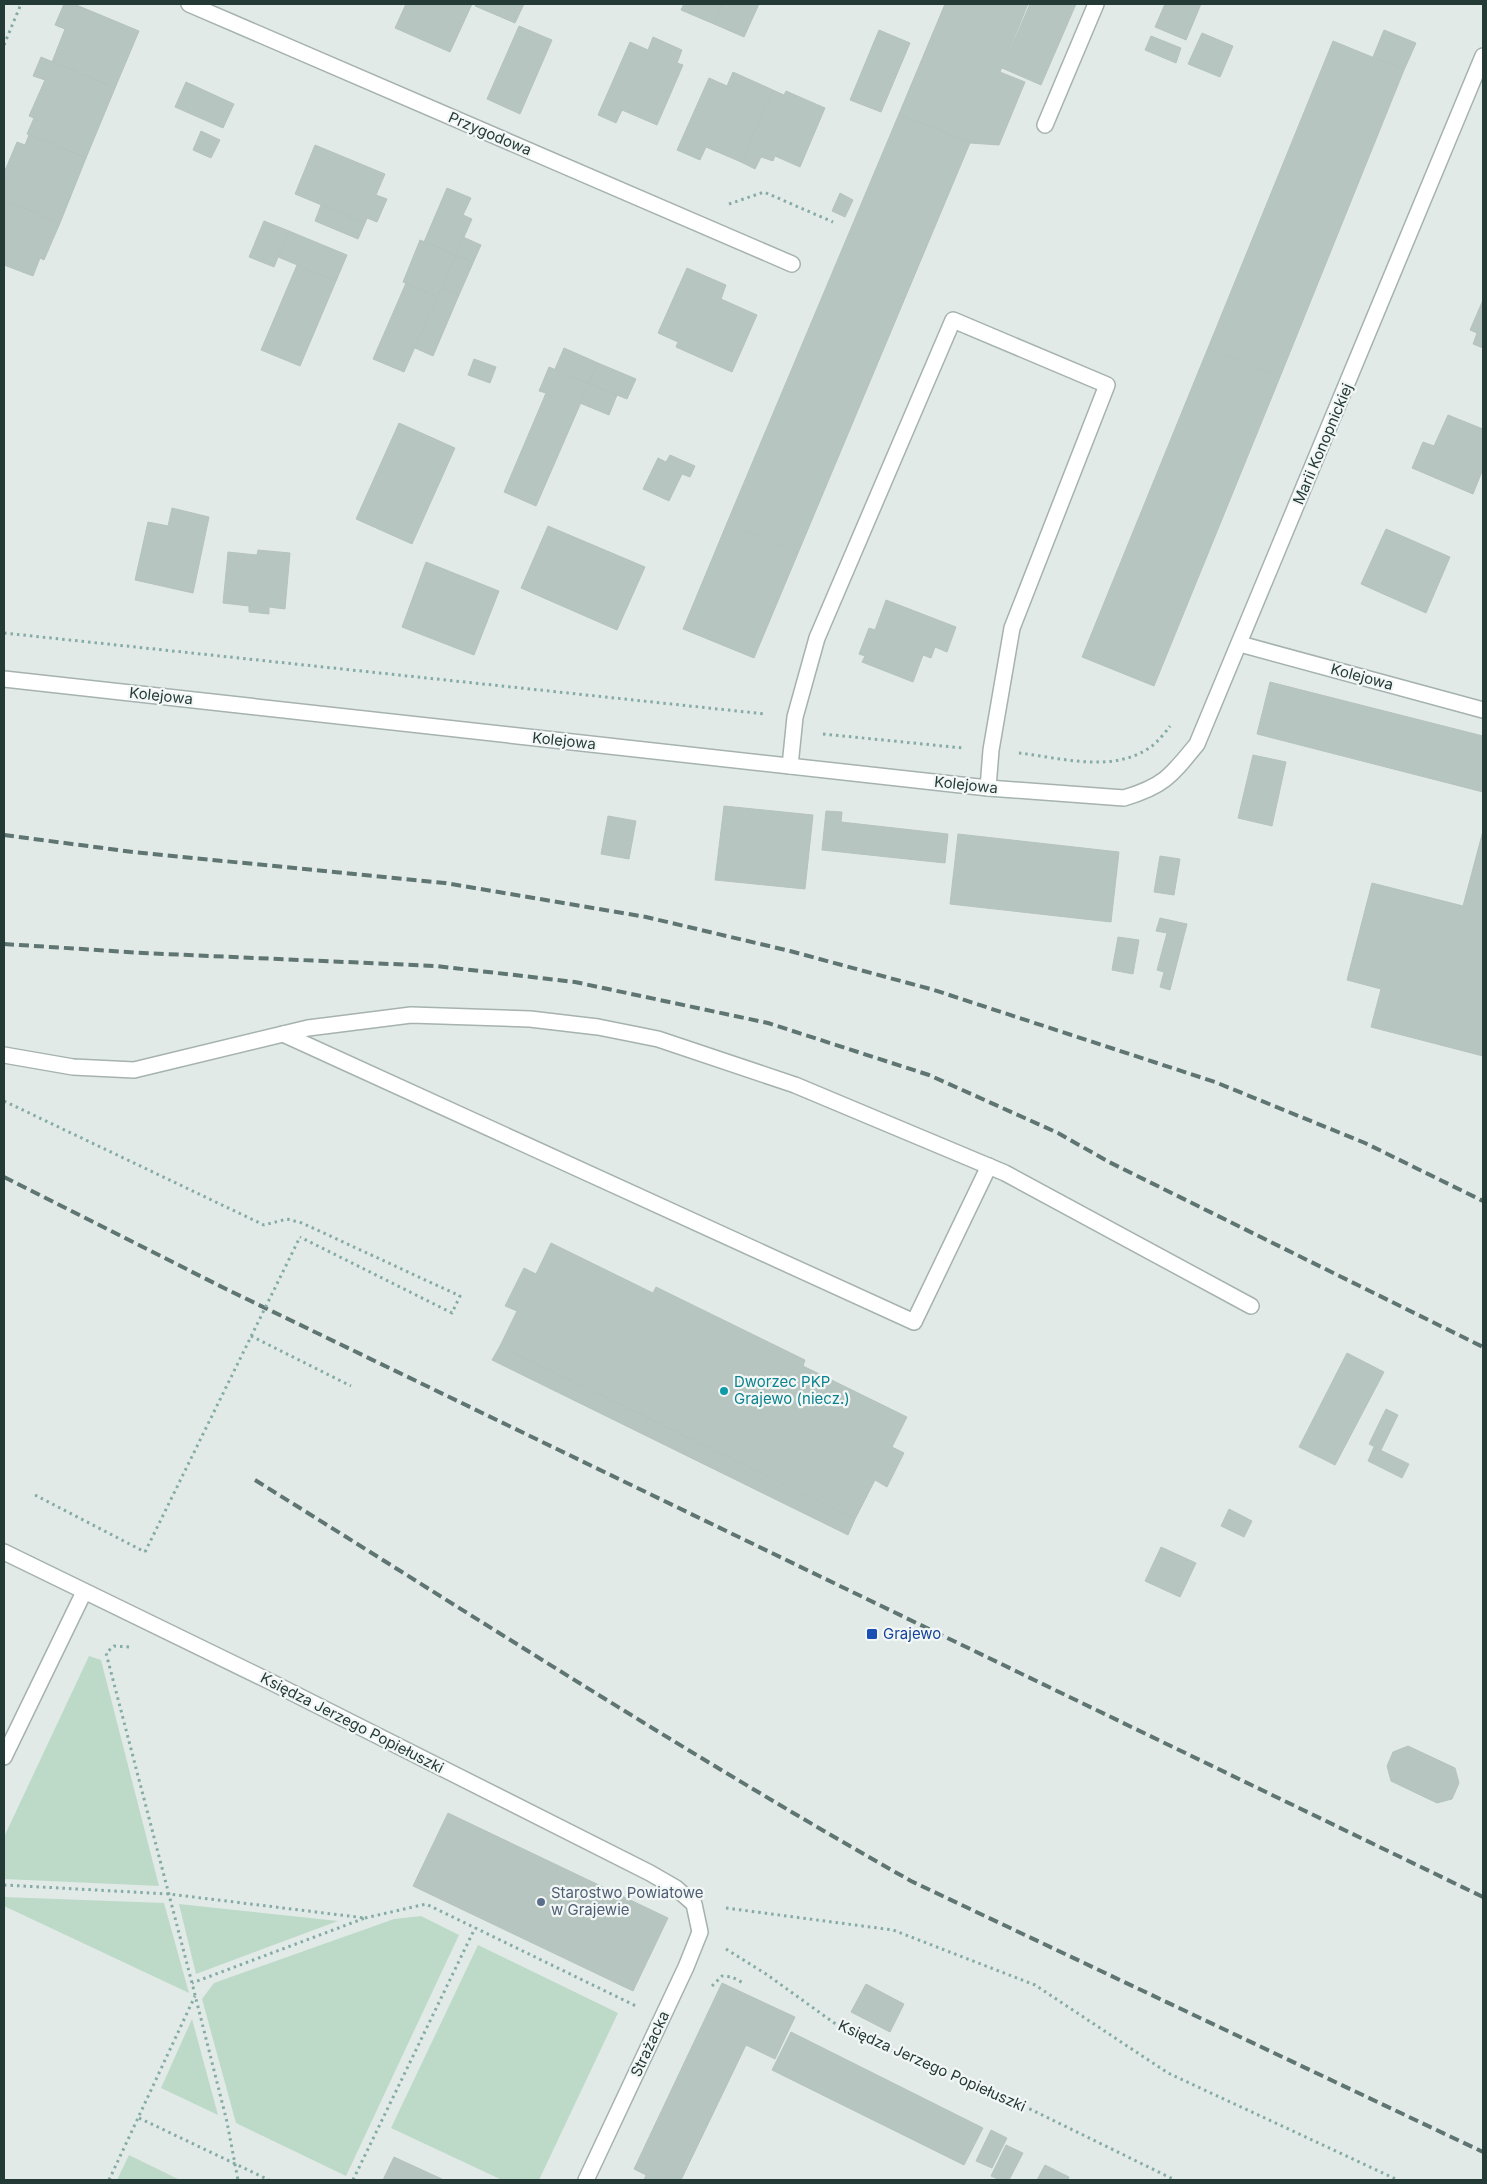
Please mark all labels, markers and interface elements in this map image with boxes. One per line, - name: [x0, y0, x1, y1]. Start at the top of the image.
- street label: Przygodowa: [446, 108, 535, 160]
- street label: Marii Konopnickiej: [1288, 380, 1357, 507]
- street label: Kolejowa: [1329, 659, 1395, 694]
- street label: Kolejowa: [128, 683, 194, 708]
- street label: Kolejowa: [531, 728, 597, 753]
- street label: Kolejowa: [933, 772, 999, 797]
- place label: Dworzec PKP Grajewo (niecz.): [734, 1372, 850, 1408]
- marker: Dworzec PKP Grajewo (niecz.): [718, 1385, 730, 1397]
- place label: Grajewo: [883, 1624, 941, 1643]
- marker: Grajewo: [865, 1627, 879, 1641]
- street label: Księdza Jerzego Popiełuszki: [257, 1668, 447, 1777]
- place label: Starostwo Powiatowe w Grajewie: [551, 1883, 703, 1919]
- marker: Starostwo Powiatowe w Grajewie: [535, 1896, 547, 1908]
- street label: Strażacka: [626, 2008, 673, 2080]
- street label: Księdza Jerzego Popiełuszki: [835, 2016, 1029, 2116]

